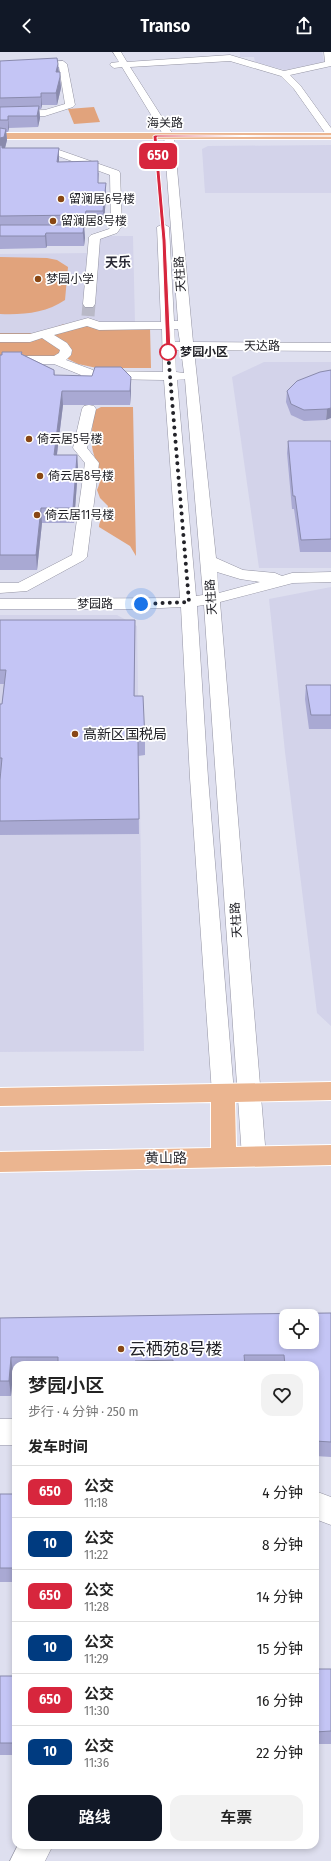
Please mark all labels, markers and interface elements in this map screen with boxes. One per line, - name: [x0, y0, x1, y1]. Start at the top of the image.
- icon: back: [16, 15, 38, 37]
- text: Transo: [141, 15, 190, 37]
- icon: share: [293, 15, 315, 37]
- street label: 海关路: [147, 116, 183, 130]
- line badge: 650: [135, 143, 181, 169]
- text: 650: [147, 147, 169, 164]
- place label: 留澜居6号楼: [69, 192, 135, 206]
- marker: 留澜居6号楼: [56, 194, 66, 204]
- place label: 留澜居8号楼: [61, 214, 127, 228]
- marker: 留澜居8号楼: [48, 216, 58, 226]
- district label: 天乐: [105, 255, 131, 270]
- street label: 天柱路: [172, 256, 188, 292]
- place label: 梦园小学: [46, 272, 94, 286]
- marker: 梦园小学: [33, 274, 43, 284]
- street label: 天达路: [244, 339, 280, 353]
- marker: 梦园小区: [159, 343, 177, 361]
- place label: 梦园小区: [180, 345, 228, 359]
- place label: 倚云居5号楼: [37, 432, 103, 446]
- marker: 倚云居5号楼: [24, 434, 34, 444]
- place label: 倚云居8号楼: [48, 469, 114, 483]
- marker: 倚云居8号楼: [35, 471, 45, 481]
- place label: 倚云居11号楼: [45, 508, 114, 522]
- marker: 倚云居11号楼: [32, 510, 42, 520]
- street label: 天柱路: [203, 579, 219, 615]
- your location: [131, 594, 151, 614]
- street label: 梦园路: [77, 597, 113, 611]
- place label: 高新区国税局: [83, 726, 167, 743]
- marker: 高新区国税局: [70, 729, 80, 739]
- street label: 天柱路: [228, 902, 244, 938]
- street label: 黄山路: [145, 1150, 187, 1167]
- map controls: [279, 1309, 319, 1349]
- button: locate: [279, 1309, 319, 1349]
- place label: 云栖苑8号楼: [129, 1339, 223, 1360]
- marker: 云栖苑8号楼: [116, 1344, 126, 1354]
- text: 梦园小区: [28, 1374, 104, 1397]
- button: heart: [261, 1374, 303, 1416]
- text: 步行 · 4 分钟 · 250 m: [28, 1404, 139, 1419]
- text: 发车时间: [28, 1438, 88, 1456]
- text: 公交: [84, 1477, 114, 1495]
- text: 650: [39, 1483, 61, 1500]
- text: 4 分钟: [262, 1484, 303, 1502]
- text: 11:18: [84, 1495, 108, 1510]
- text: 公交: [84, 1529, 114, 1547]
- text: 10: [43, 1535, 57, 1552]
- text: 8 分钟: [262, 1536, 303, 1554]
- text: 11:22: [84, 1547, 108, 1562]
- text: 公交: [84, 1581, 114, 1599]
- text: 650: [39, 1587, 61, 1604]
- text: 14 分钟: [256, 1588, 303, 1606]
- text: 11:28: [84, 1599, 109, 1614]
- text: 公交: [84, 1633, 114, 1651]
- text: 10: [43, 1639, 57, 1656]
- text: 15 分钟: [257, 1640, 303, 1658]
- text: 11:29: [84, 1651, 109, 1666]
- text: 公交: [84, 1685, 114, 1703]
- text: 650: [39, 1691, 61, 1708]
- text: 16 分钟: [256, 1692, 303, 1710]
- text: 11:30: [84, 1703, 109, 1718]
- text: 公交: [84, 1737, 114, 1755]
- text: 10: [43, 1743, 57, 1760]
- text: 22 分钟: [256, 1744, 303, 1762]
- text: 11:36: [84, 1755, 109, 1770]
- button: 路线: [28, 1795, 162, 1841]
- button: 车票: [170, 1795, 303, 1841]

